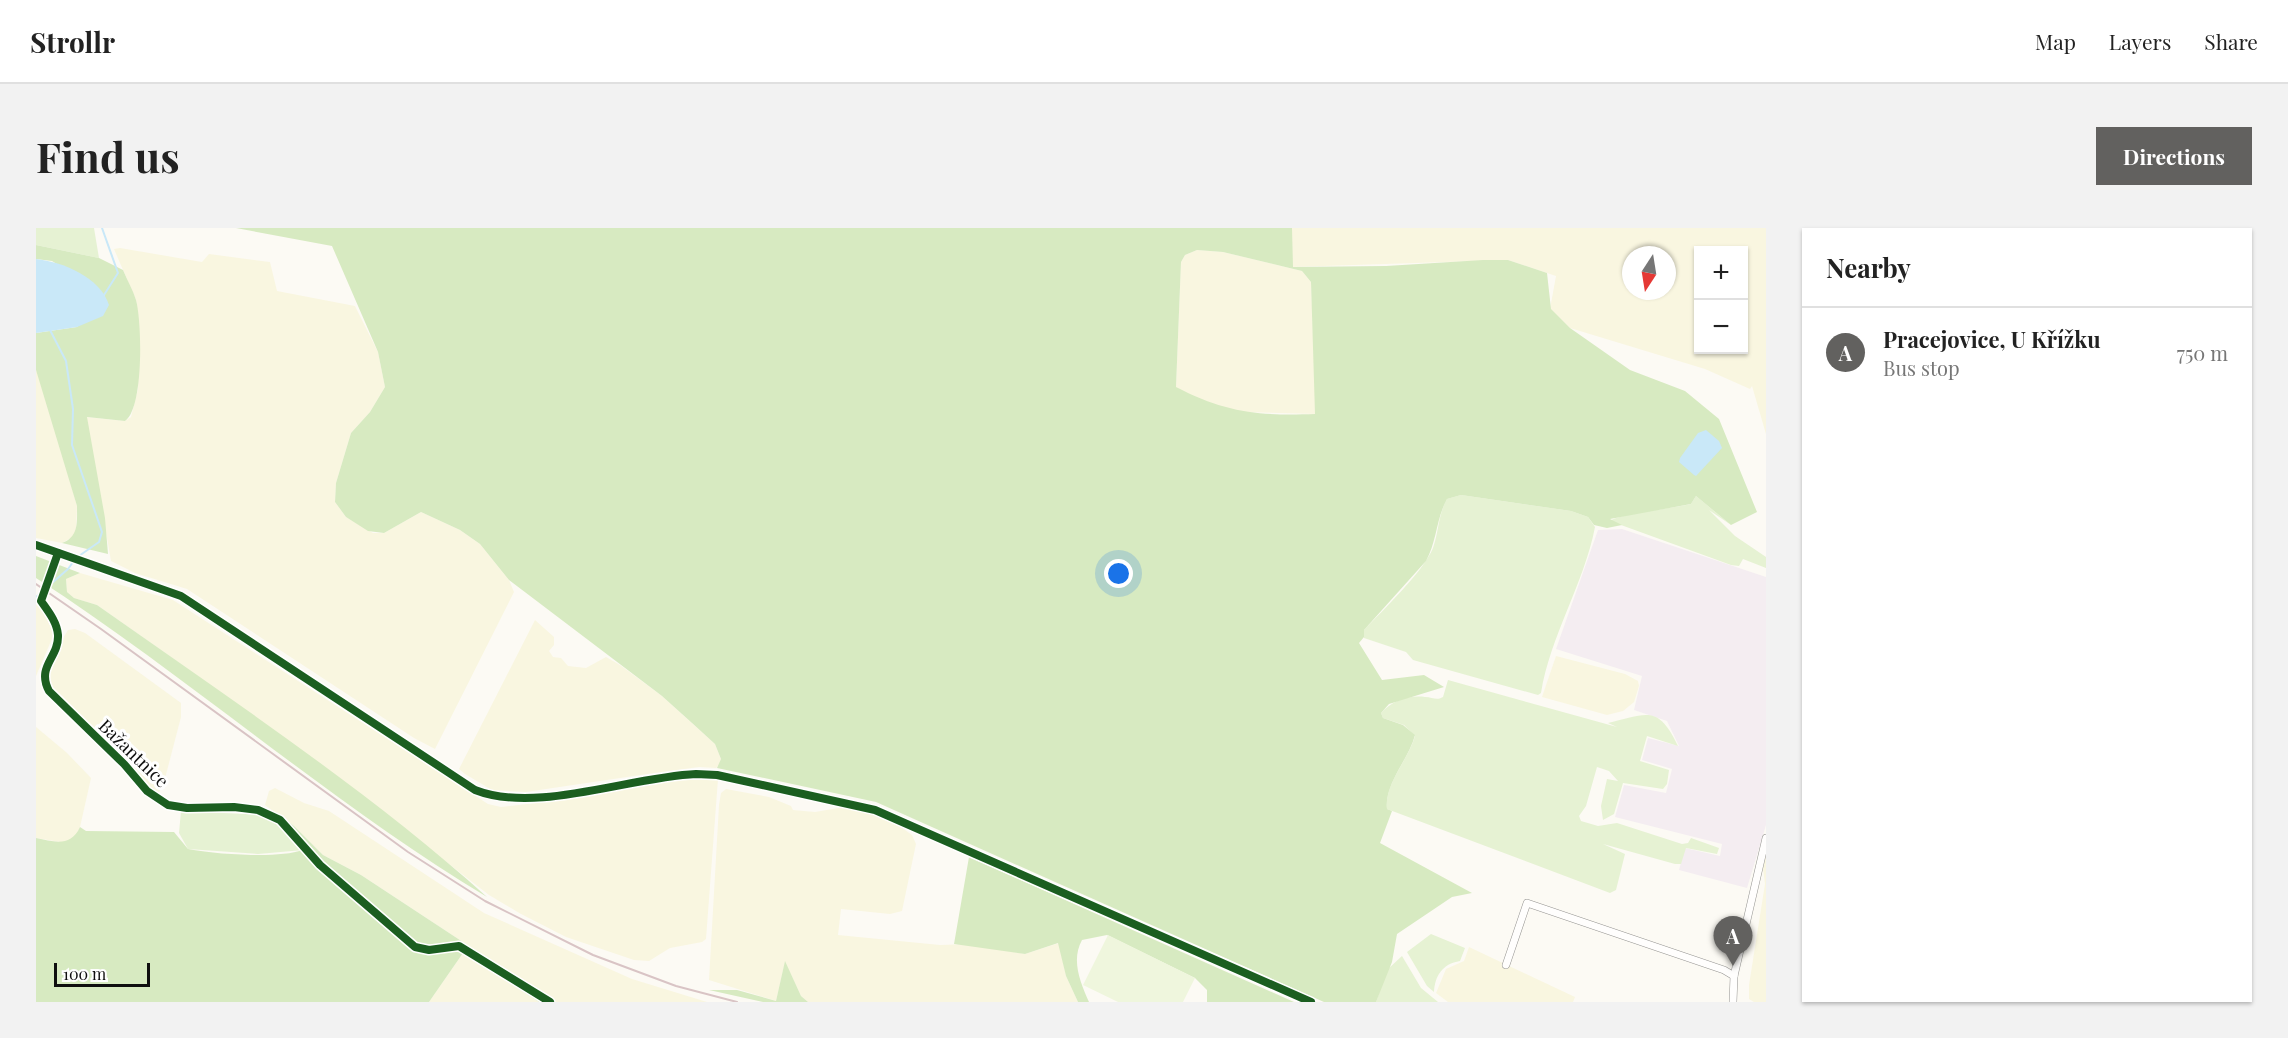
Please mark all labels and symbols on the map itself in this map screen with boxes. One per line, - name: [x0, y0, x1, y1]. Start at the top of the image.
- north arrow: [1622, 246, 1676, 300]
- your location: [1104, 559, 1133, 588]
- street label: Bažantnice: [94, 714, 174, 792]
- pin: A: [1714, 916, 1752, 966]
- scale bar: [54, 960, 150, 988]

